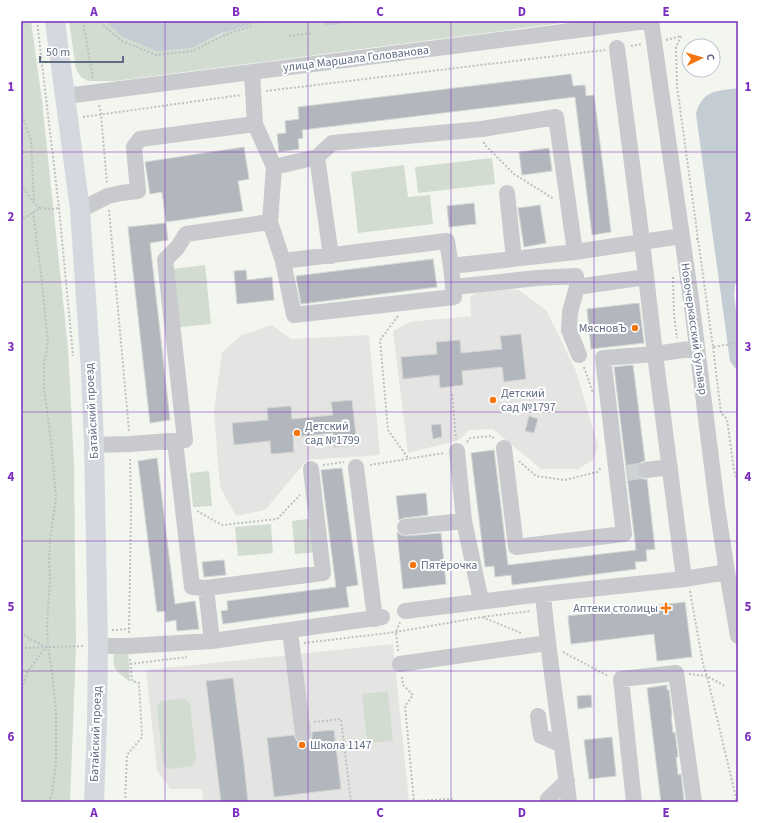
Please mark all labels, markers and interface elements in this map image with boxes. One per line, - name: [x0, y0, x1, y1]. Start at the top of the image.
- text: A: [89, 3, 98, 21]
- text: B: [232, 3, 240, 21]
- text: C: [376, 3, 384, 21]
- text: D: [518, 3, 526, 21]
- text: E: [662, 3, 670, 21]
- scale bar: [40, 38, 123, 64]
- north arrow: [681, 38, 721, 78]
- street label: улица Маршала Голованова: [282, 42, 430, 76]
- text: 50 m: [46, 44, 70, 61]
- text: С: [703, 53, 718, 62]
- text: 1: [8, 78, 15, 96]
- text: 1: [745, 78, 752, 96]
- text: 2: [8, 208, 15, 226]
- text: 2: [745, 208, 752, 226]
- street label: Новочеркасский бульвар: [676, 262, 712, 396]
- place label: МясновЪ: [579, 320, 627, 337]
- marker: МясновЪ: [630, 323, 640, 333]
- text: 3: [8, 338, 15, 356]
- text: 3: [745, 338, 752, 356]
- street label: Батайский проезд: [81, 362, 103, 459]
- place label: Детский сад №1797: [501, 385, 556, 416]
- marker: Детский сад №1797: [488, 395, 498, 405]
- place label: Детский сад №1799: [305, 418, 360, 449]
- marker: Детский сад №1799: [292, 428, 302, 438]
- text: 4: [8, 468, 15, 486]
- text: 4: [745, 468, 752, 486]
- place label: Пятёрочка: [421, 557, 477, 574]
- marker: Пятёрочка: [408, 560, 418, 570]
- text: 5: [8, 598, 15, 616]
- text: 5: [745, 598, 752, 616]
- place label: Аптеки столицы: [573, 600, 658, 617]
- marker: Аптеки столицы: [661, 603, 671, 613]
- street label: Батайский проезд: [86, 685, 106, 782]
- text: 6: [8, 728, 15, 746]
- text: 6: [745, 728, 752, 746]
- place label: Школа 1147: [310, 737, 371, 754]
- marker: Школа 1147: [297, 740, 307, 750]
- text: A: [89, 804, 98, 822]
- text: B: [232, 804, 240, 822]
- text: C: [376, 804, 384, 822]
- text: D: [518, 804, 526, 822]
- text: E: [662, 804, 670, 822]

